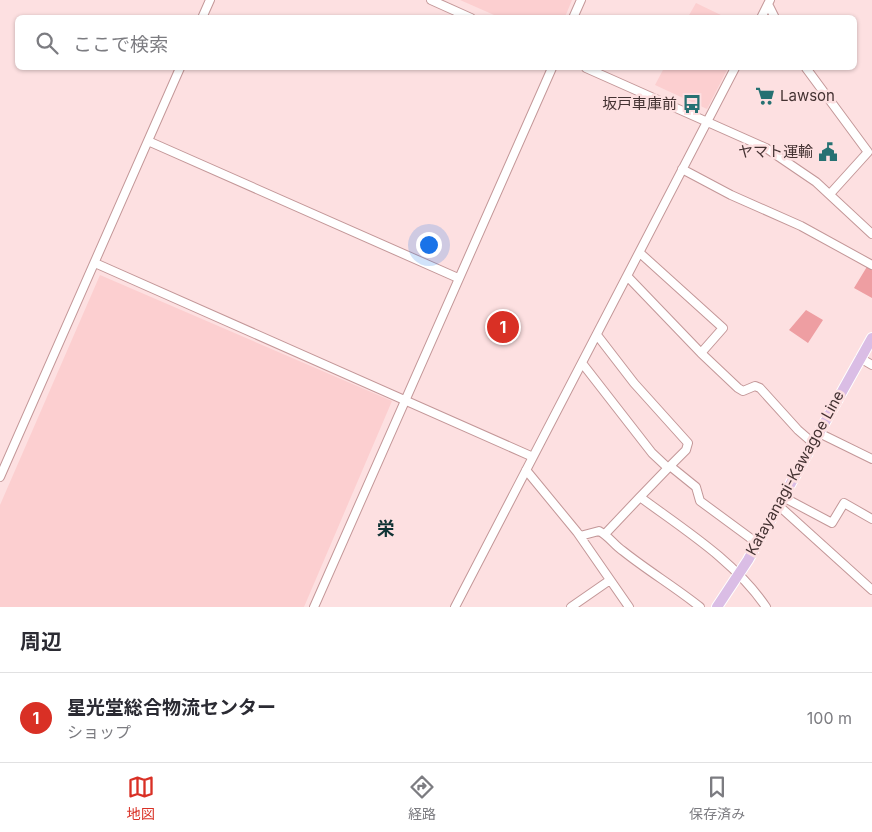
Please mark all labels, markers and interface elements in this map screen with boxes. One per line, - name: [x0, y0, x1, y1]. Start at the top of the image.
- search box: [15, 15, 857, 70]
- icon: search: [33, 29, 61, 57]
- text: ここで検索: [73, 33, 168, 56]
- supermarket icon: Lawson: [754, 85, 776, 107]
- place label: Lawson: [780, 86, 835, 105]
- bus stop icon: 坂戸車庫前: [681, 93, 703, 115]
- place label: 坂戸車庫前: [602, 94, 677, 113]
- public building icon: ヤマト運輸: [817, 141, 839, 163]
- place label: ヤマト運輸: [738, 142, 813, 161]
- your location: [416, 232, 442, 258]
- pin: 1: [487, 308, 519, 346]
- street label: Katayanagi-Kawagoe Line: [741, 387, 848, 559]
- district label: 栄: [377, 518, 395, 539]
- text: 周辺: [20, 629, 62, 654]
- text: 星光堂総合物流センター: [67, 696, 276, 719]
- text: 1: [33, 708, 39, 728]
- text: 100 m: [807, 708, 852, 728]
- text: ショップ: [67, 722, 131, 742]
- tab: 地図: [127, 773, 155, 823]
- tab: 経路: [408, 773, 436, 823]
- tab: 保存済み: [689, 773, 745, 823]

